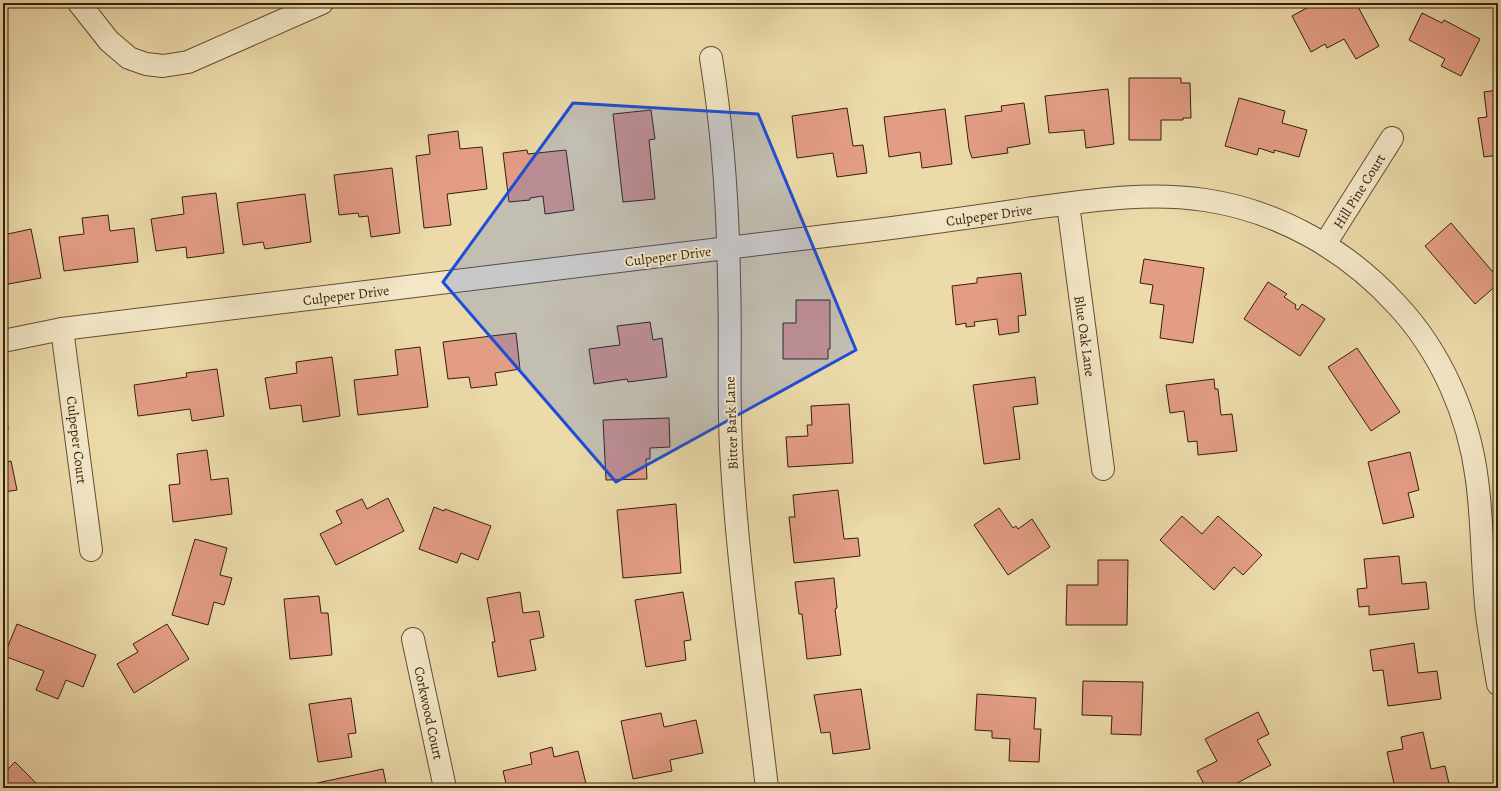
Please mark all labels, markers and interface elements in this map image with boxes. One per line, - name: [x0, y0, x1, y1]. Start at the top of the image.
- street label: Hill Pine Court: [1329, 150, 1390, 232]
- street label: Culpeper Drive: [945, 200, 1033, 231]
- street label: Culpeper Drive: [624, 242, 712, 271]
- street label: Culpeper Drive: [302, 281, 390, 310]
- street label: Blue Oak Lane: [1069, 294, 1100, 378]
- street label: Bitter Bark Lane: [720, 376, 743, 470]
- street label: Culpeper Court: [62, 395, 91, 485]
- street label: Corkwood Court: [409, 665, 448, 762]

